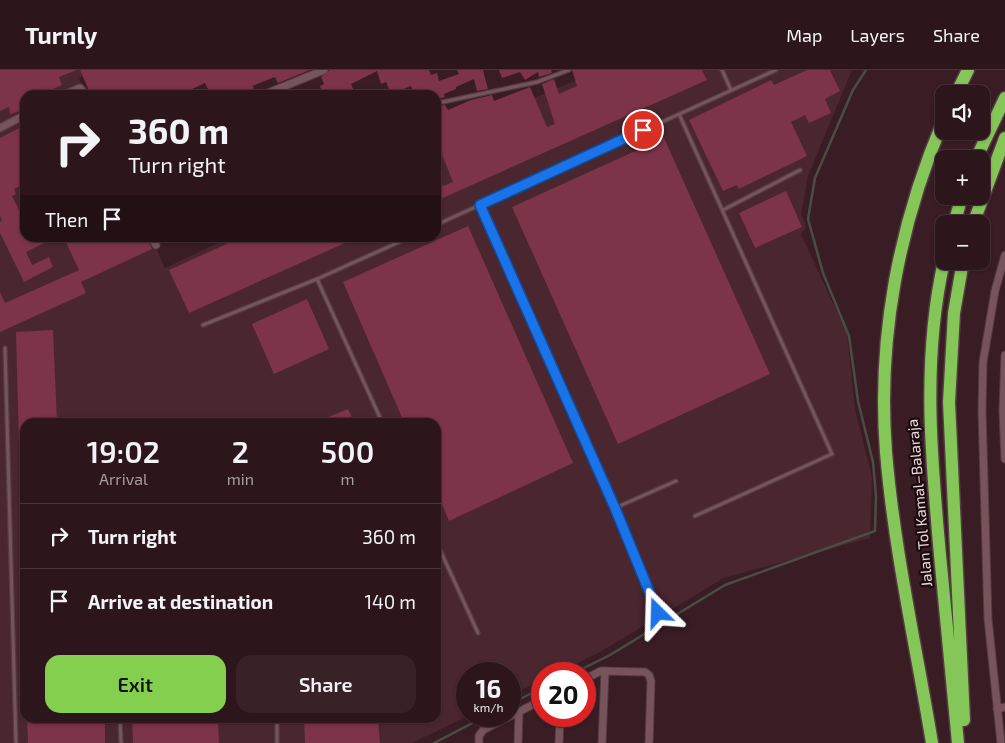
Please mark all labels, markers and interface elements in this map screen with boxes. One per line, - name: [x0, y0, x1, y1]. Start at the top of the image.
- text: Turnly: [25, 20, 97, 49]
- text: Map: [786, 24, 822, 46]
- text: Layers: [850, 24, 905, 46]
- text: Share: [933, 24, 980, 46]
- map controls: [935, 85, 990, 270]
- button: sound: [935, 85, 990, 140]
- text: 360 m: [128, 109, 229, 151]
- pin: [622, 109, 664, 151]
- icon: right: [45, 110, 110, 175]
- icon: arrive: [629, 116, 657, 144]
- button: +: [935, 150, 990, 205]
- text: Turn right: [128, 151, 226, 177]
- icon: arrive: [98, 205, 126, 233]
- text: Then: [45, 208, 88, 231]
- button: −: [935, 215, 990, 270]
- street label: Jalan Tol Kamal–Balaraja: [903, 418, 936, 588]
- text: 19:02: [87, 433, 160, 469]
- text: 2: [232, 433, 249, 469]
- text: 500: [321, 433, 374, 469]
- text: Arrival: [99, 469, 148, 488]
- text: min: [227, 469, 254, 488]
- text: m: [340, 469, 355, 488]
- icon: right: [45, 522, 73, 550]
- text: Turn right: [88, 525, 176, 548]
- text: 360 m: [362, 525, 416, 548]
- position arrow: [631, 586, 683, 638]
- icon: arrive: [45, 587, 73, 615]
- text: Arrive at destination: [88, 590, 273, 613]
- text: 140 m: [364, 590, 416, 613]
- button: Exit: [45, 655, 226, 713]
- button: Share: [236, 655, 416, 713]
- speed limit sign: 20: [531, 662, 596, 727]
- text: 16: [476, 673, 501, 703]
- text: km/h: [474, 700, 503, 714]

